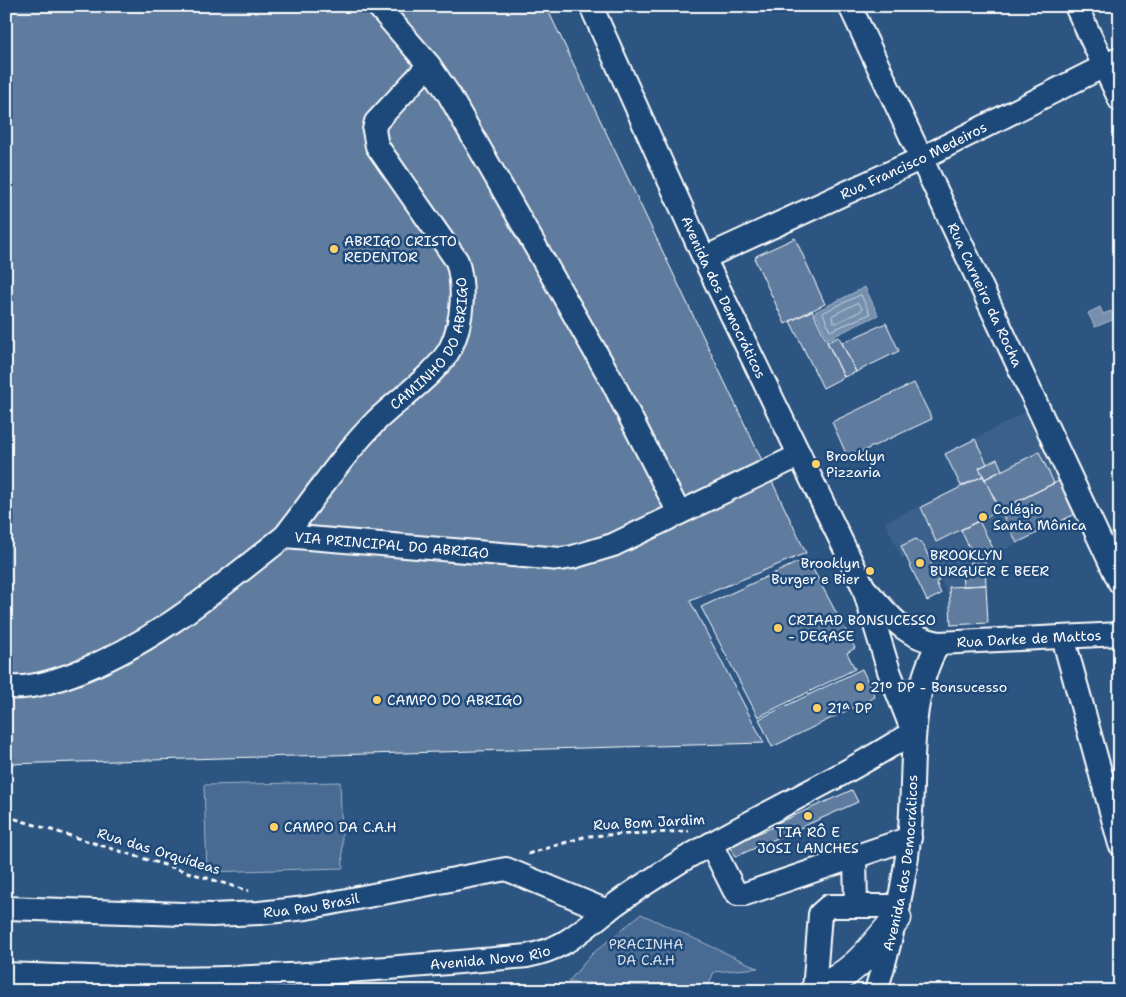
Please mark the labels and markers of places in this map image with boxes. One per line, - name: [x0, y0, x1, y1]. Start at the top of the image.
- place label: ABRIGO CRISTO REDENTOR: [344, 232, 457, 266]
- marker: ABRIGO CRISTO REDENTOR: [328, 243, 340, 255]
- place label: Brooklyn Pizzaria: [826, 447, 886, 481]
- marker: Brooklyn Pizzaria: [810, 458, 822, 470]
- place label: Colégio Santa Mônica: [993, 500, 1087, 534]
- marker: Colégio Santa Mônica: [977, 511, 989, 523]
- place label: BROOKLYN BURGUER E BEER: [930, 546, 1050, 580]
- place label: Brooklyn Burger e Bier: [771, 554, 860, 588]
- marker: BROOKLYN BURGUER E BEER: [914, 557, 926, 569]
- marker: Brooklyn Burger e Bier: [864, 565, 876, 577]
- place label: CRIAAD BONSUCESSO - DEGASE: [788, 611, 936, 645]
- marker: CRIAAD BONSUCESSO - DEGASE: [772, 622, 784, 634]
- place label: 21º DP - Bonsucesso: [870, 678, 1007, 696]
- marker: 21º DP - Bonsucesso: [854, 681, 866, 693]
- place label: CAMPO DO ABRIGO: [387, 691, 522, 709]
- marker: CAMPO DO ABRIGO: [371, 694, 383, 706]
- place label: 21ª DP: [827, 699, 872, 717]
- marker: 21ª DP: [811, 702, 823, 714]
- marker: TIA RÔ E JOSI LANCHES: [802, 810, 814, 822]
- place label: CAMPO DA C.A.H: [284, 818, 397, 836]
- marker: CAMPO DA C.A.H: [268, 821, 280, 833]
- place label: TIA RÔ E JOSI LANCHES: [757, 823, 859, 857]

